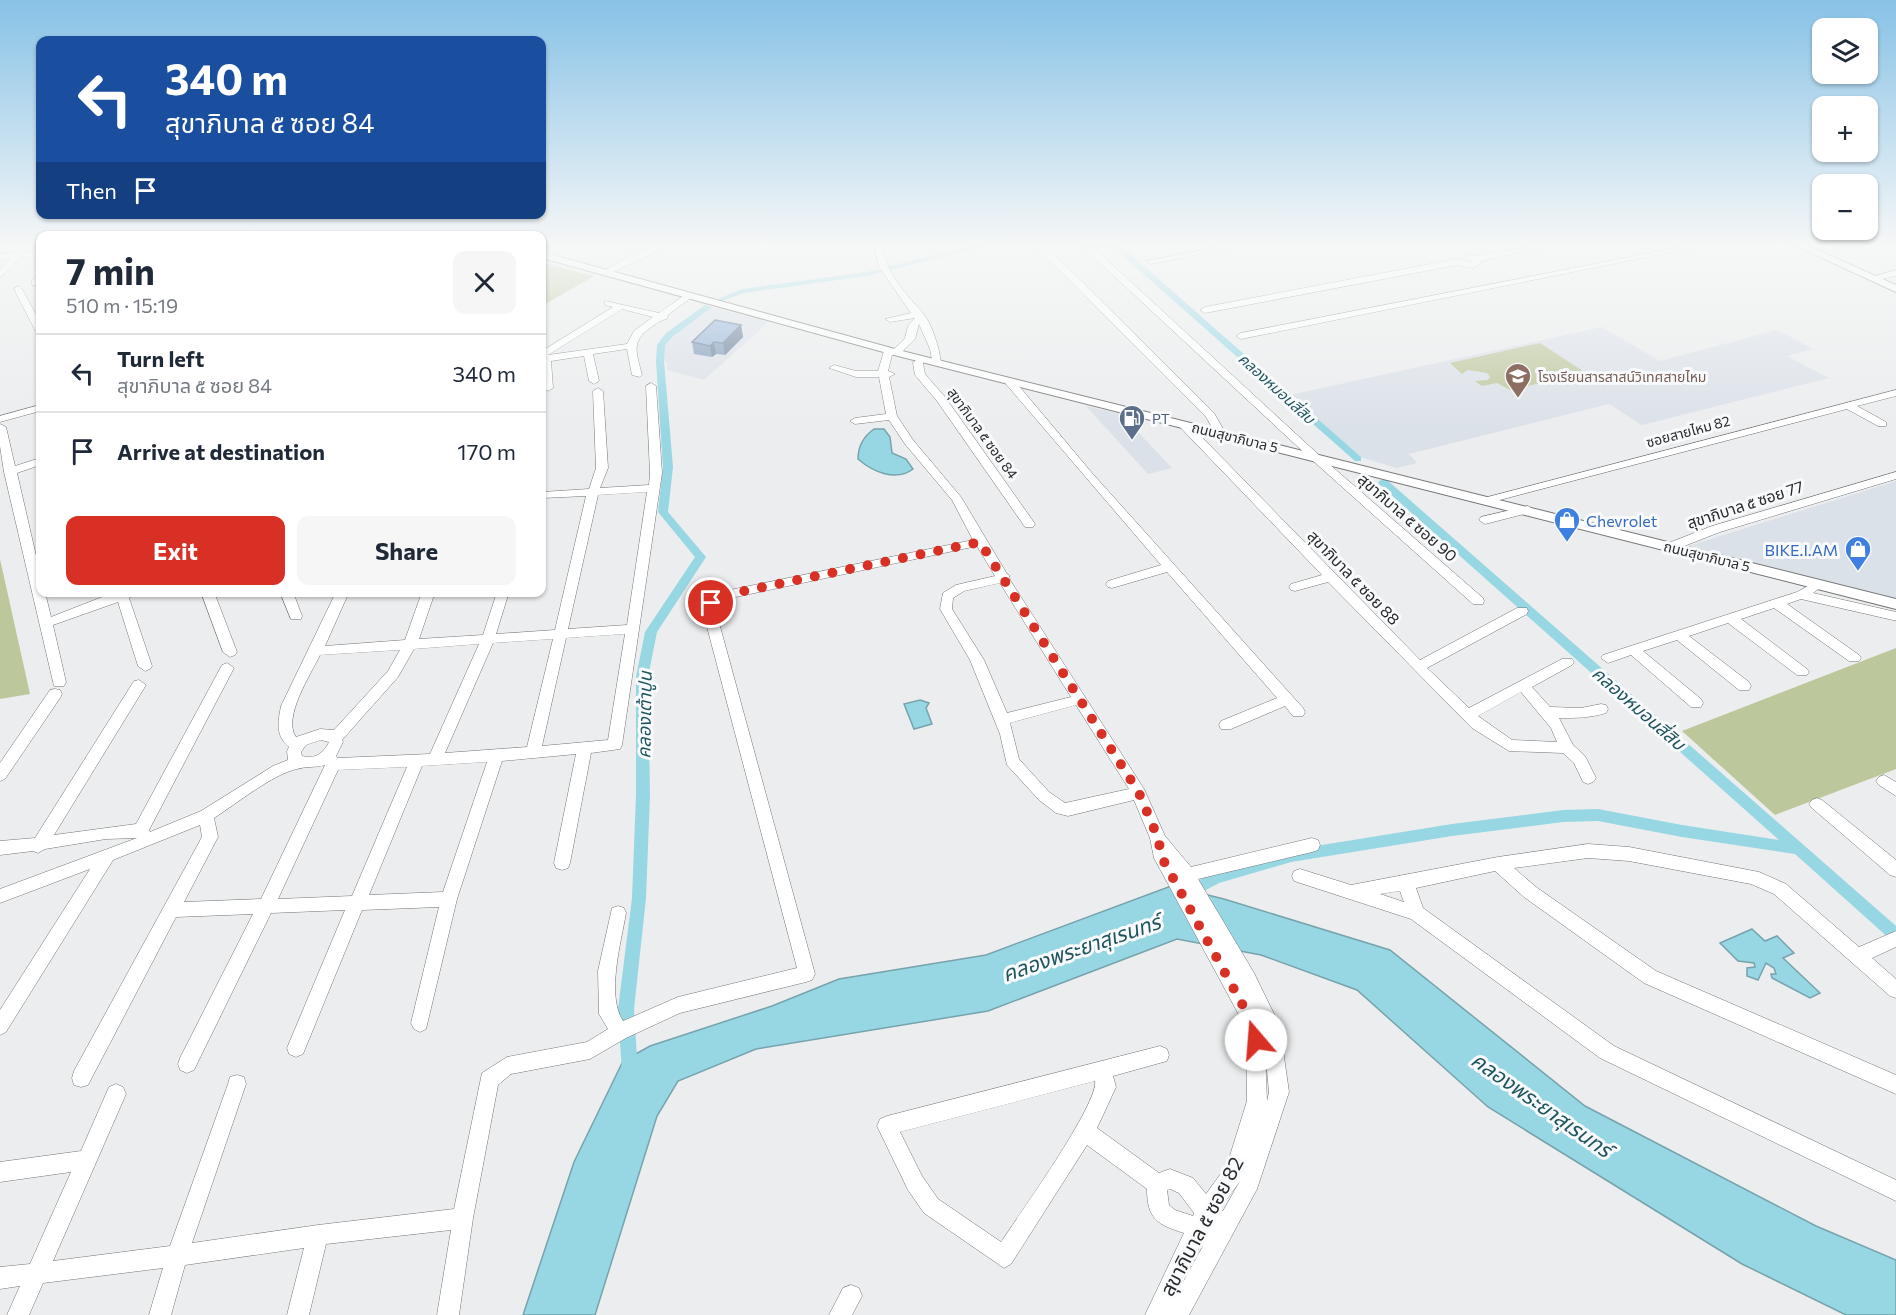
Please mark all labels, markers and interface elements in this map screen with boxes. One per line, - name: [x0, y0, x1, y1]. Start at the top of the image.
- map controls: [1812, 18, 1878, 240]
- button: layers: [1812, 18, 1878, 84]
- text: 340 m: [165, 52, 288, 104]
- icon: left: [66, 60, 144, 138]
- button: +: [1812, 96, 1878, 162]
- text: สุขาภิบาล ๕ ซอย 84: [165, 106, 374, 139]
- icon: arrive: [129, 174, 162, 207]
- button: −: [1812, 174, 1878, 240]
- text: Then: [66, 177, 117, 204]
- text: 7 min: [66, 248, 155, 292]
- button: close: [453, 251, 516, 314]
- text: 510 m · 15:19: [66, 293, 178, 317]
- text: Turn left: [117, 345, 204, 372]
- water label: คลองหมอนสี่สิบ: [1235, 348, 1320, 428]
- icon: left: [66, 357, 99, 390]
- text: 340 m: [452, 360, 516, 387]
- school or university icon: โรงเรียนสารสาสน์วิเทศสายไหม: [1503, 361, 1533, 399]
- place label: โรงเรียนสารสาสน์วิเทศสายไหม: [1538, 368, 1706, 385]
- text: สุขาภิบาล ๕ ซอย 84: [117, 373, 272, 397]
- street label: สุขาภิบาล ๕ ซอย 84: [943, 384, 1022, 483]
- fuel station icon: PT: [1117, 403, 1147, 441]
- place label: PT: [1152, 410, 1170, 427]
- street label: ซอยสายไหม 82: [1644, 412, 1732, 450]
- street label: ถนนสุขาภิบาล 5: [1190, 418, 1280, 457]
- icon: arrive: [66, 435, 99, 468]
- text: Arrive at destination: [117, 438, 325, 465]
- text: 170 m: [457, 438, 516, 465]
- street label: สุขาภิบาล ๕ ซอย 90: [1354, 469, 1461, 566]
- street label: สุขาภิบาล ๕ ซอย 77: [1684, 476, 1806, 533]
- shop icon: Chevrolet: [1552, 505, 1582, 543]
- place label: Chevrolet: [1586, 511, 1658, 530]
- button: Exit: [66, 516, 285, 585]
- button: Share: [297, 516, 516, 585]
- street label: สุขาภิบาล ๕ ซอย 88: [1303, 526, 1404, 629]
- shop icon: BIKE.I.AM: [1843, 534, 1873, 572]
- street label: ถนนสุขาภิบาล 5: [1662, 537, 1752, 576]
- place label: BIKE.I.AM: [1765, 540, 1838, 559]
- pin: [685, 577, 736, 628]
- icon: arrive: [694, 586, 727, 619]
- water label: คลองหมอนสี่สิบ: [1588, 661, 1691, 755]
- water label: คลองเต้าปูน: [632, 670, 657, 759]
- water label: คลองพระยาสุเรนทร์: [999, 907, 1169, 988]
- position arrow: [1224, 1008, 1288, 1072]
- water label: คลองพระยาสุเรนทร์: [1466, 1046, 1621, 1166]
- street label: สุขาภิบาล ๕ ซอย 82: [1154, 1152, 1249, 1300]

